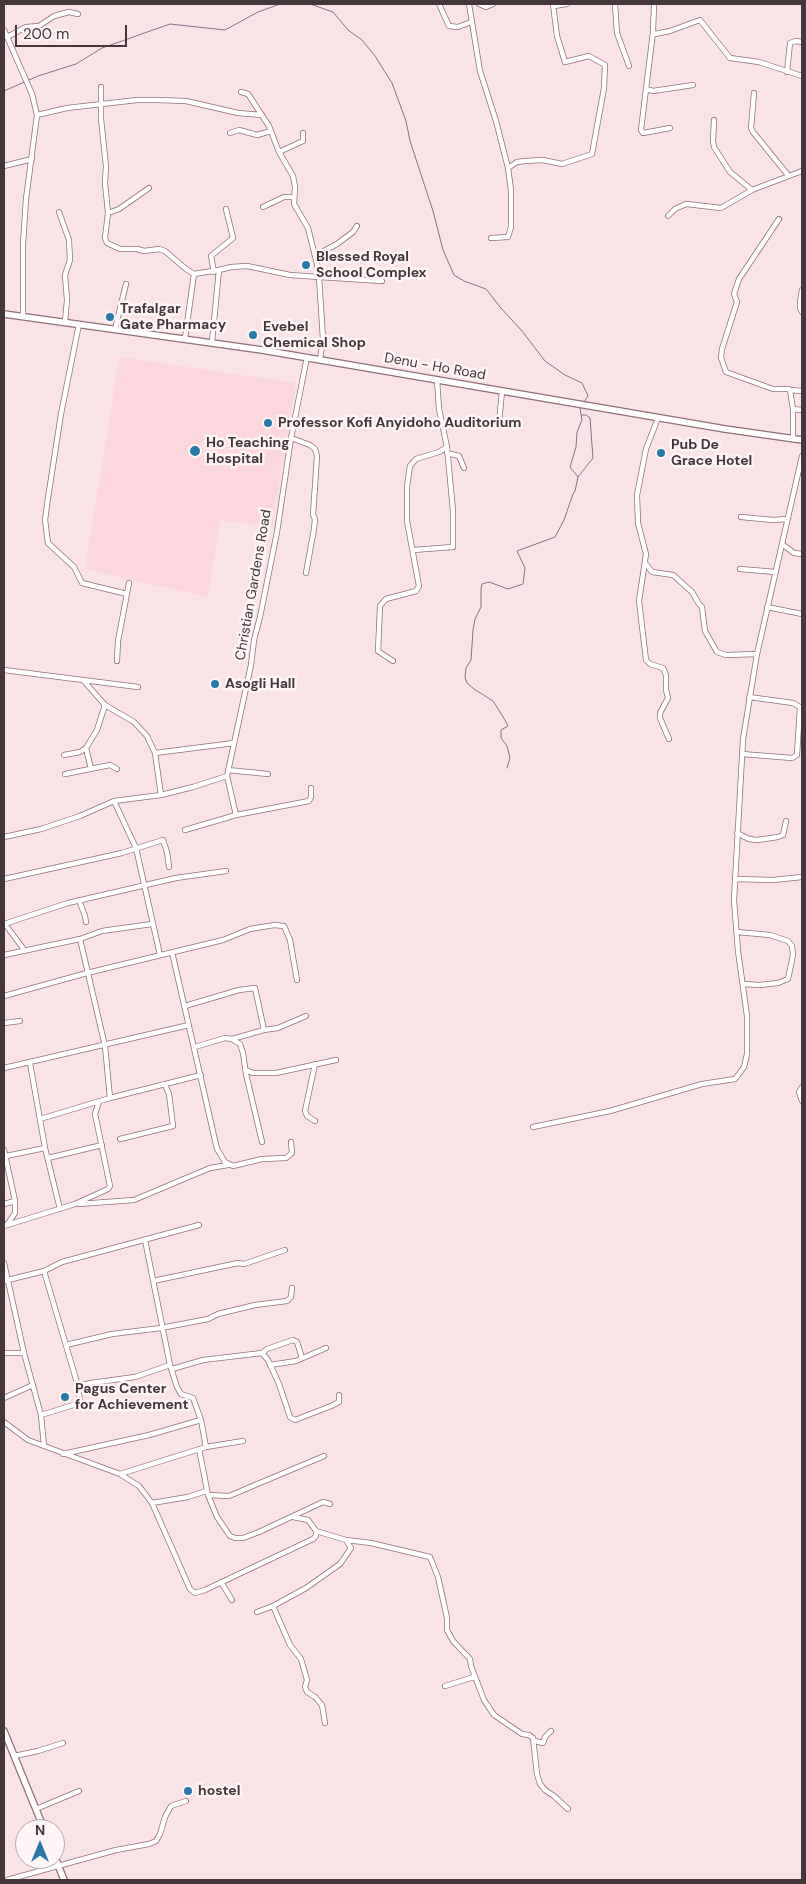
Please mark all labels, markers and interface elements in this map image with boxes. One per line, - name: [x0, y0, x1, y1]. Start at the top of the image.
- scale bar: [18, 15, 130, 47]
- text: 200 m: [23, 24, 69, 44]
- place label: Blessed Royal School Complex: [316, 249, 427, 282]
- marker: Blessed Royal School Complex: [300, 259, 312, 271]
- place label: Trafalgar Gate Pharmacy: [120, 301, 226, 334]
- marker: Trafalgar Gate Pharmacy: [104, 311, 116, 323]
- place label: Evebel Chemical Shop: [263, 319, 366, 352]
- marker: Evebel Chemical Shop: [247, 329, 259, 341]
- street label: Denu - Ho Road: [383, 350, 487, 384]
- place label: Professor Kofi Anyidoho Auditorium: [278, 415, 521, 431]
- marker: Professor Kofi Anyidoho Auditorium: [262, 417, 274, 429]
- place label: Ho Teaching Hospital: [206, 435, 290, 468]
- place label: Pub De Grace Hotel: [671, 437, 752, 470]
- marker: Ho Teaching Hospital: [188, 444, 202, 458]
- marker: Pub De Grace Hotel: [655, 447, 667, 459]
- street label: Christian Gardens Road: [232, 508, 276, 662]
- place label: Asogli Hall: [225, 676, 295, 692]
- marker: Asogli Hall: [209, 678, 221, 690]
- place label: Pagus Center for Achievement: [75, 1381, 189, 1414]
- marker: Pagus Center for Achievement: [59, 1391, 71, 1403]
- place label: hostel: [198, 1783, 240, 1799]
- marker: hostel: [182, 1785, 194, 1797]
- north arrow: [15, 1819, 65, 1869]
- text: N: [35, 1821, 45, 1839]

